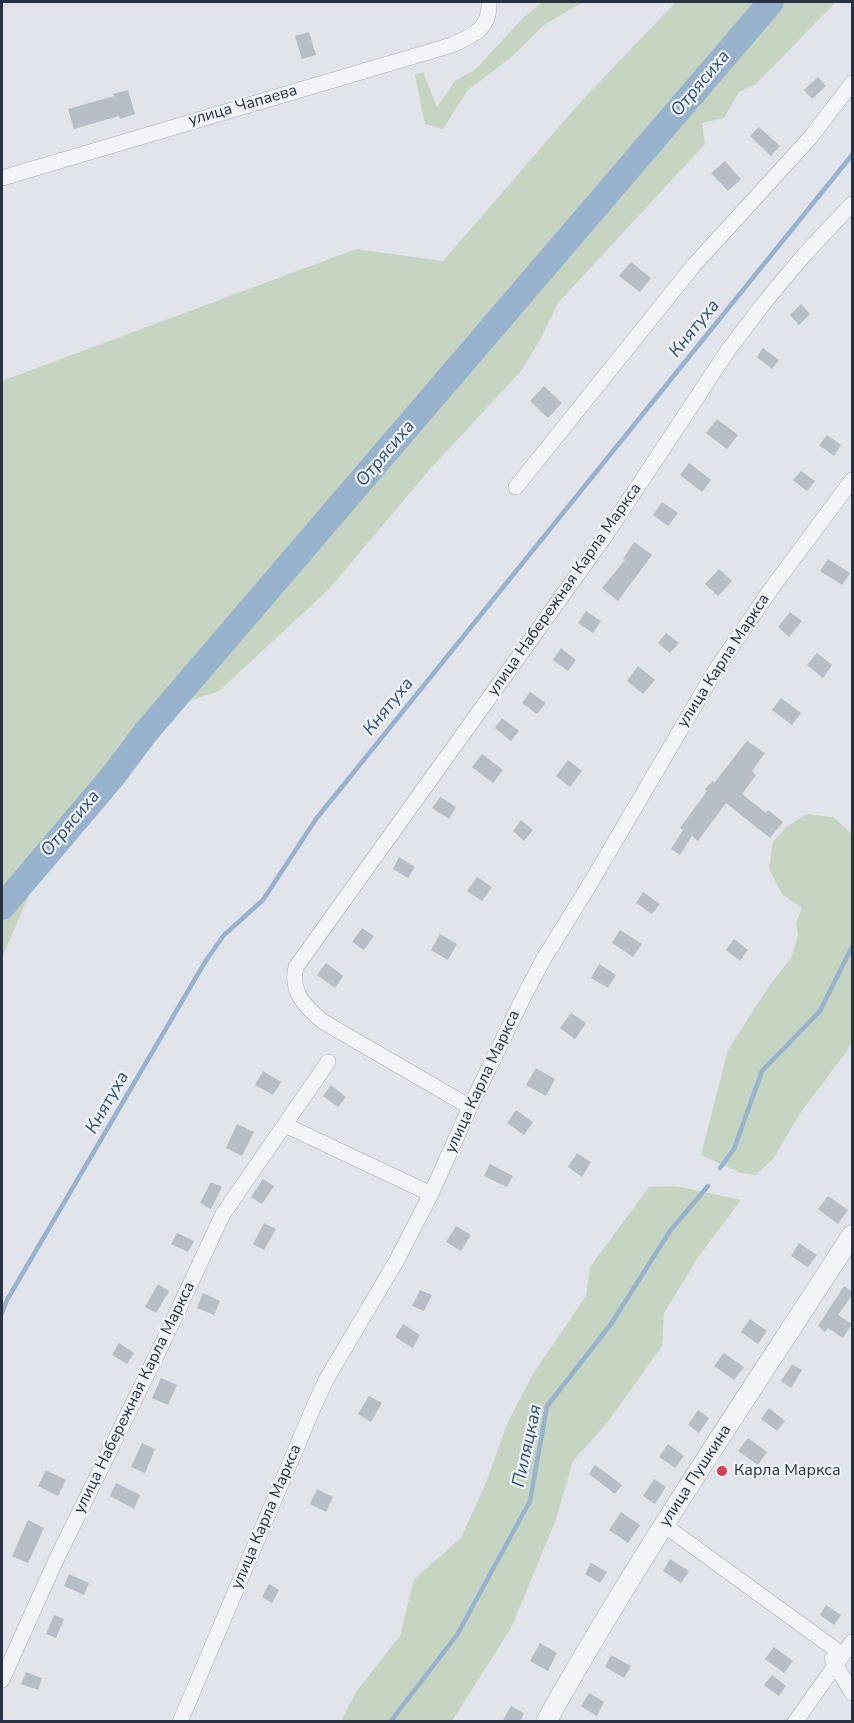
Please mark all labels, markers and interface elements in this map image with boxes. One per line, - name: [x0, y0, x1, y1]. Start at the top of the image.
- water label: Отрясиха: [667, 46, 735, 122]
- street label: улица Чапаева: [186, 81, 300, 131]
- water label: Княтуха: [665, 296, 725, 362]
- water label: Отрясиха: [352, 416, 420, 492]
- street label: улица Набережная Карла Маркса: [484, 480, 646, 700]
- street label: улица Карла Маркса: [674, 591, 774, 731]
- water label: Княтуха: [359, 674, 419, 740]
- water label: Отрясиха: [37, 786, 105, 862]
- street label: улица Карла Маркса: [441, 1008, 525, 1156]
- water label: Княтуха: [82, 1068, 134, 1138]
- street label: улица Набережная Карла Маркса: [70, 1279, 200, 1517]
- water label: Пиляцкая: [509, 1403, 547, 1489]
- street label: улица Пушкина: [656, 1421, 736, 1531]
- street label: улица Карла Маркса: [228, 1442, 306, 1592]
- place label: Карла Маркса: [734, 1461, 841, 1481]
- marker: Карла Маркса: [715, 1464, 729, 1478]

